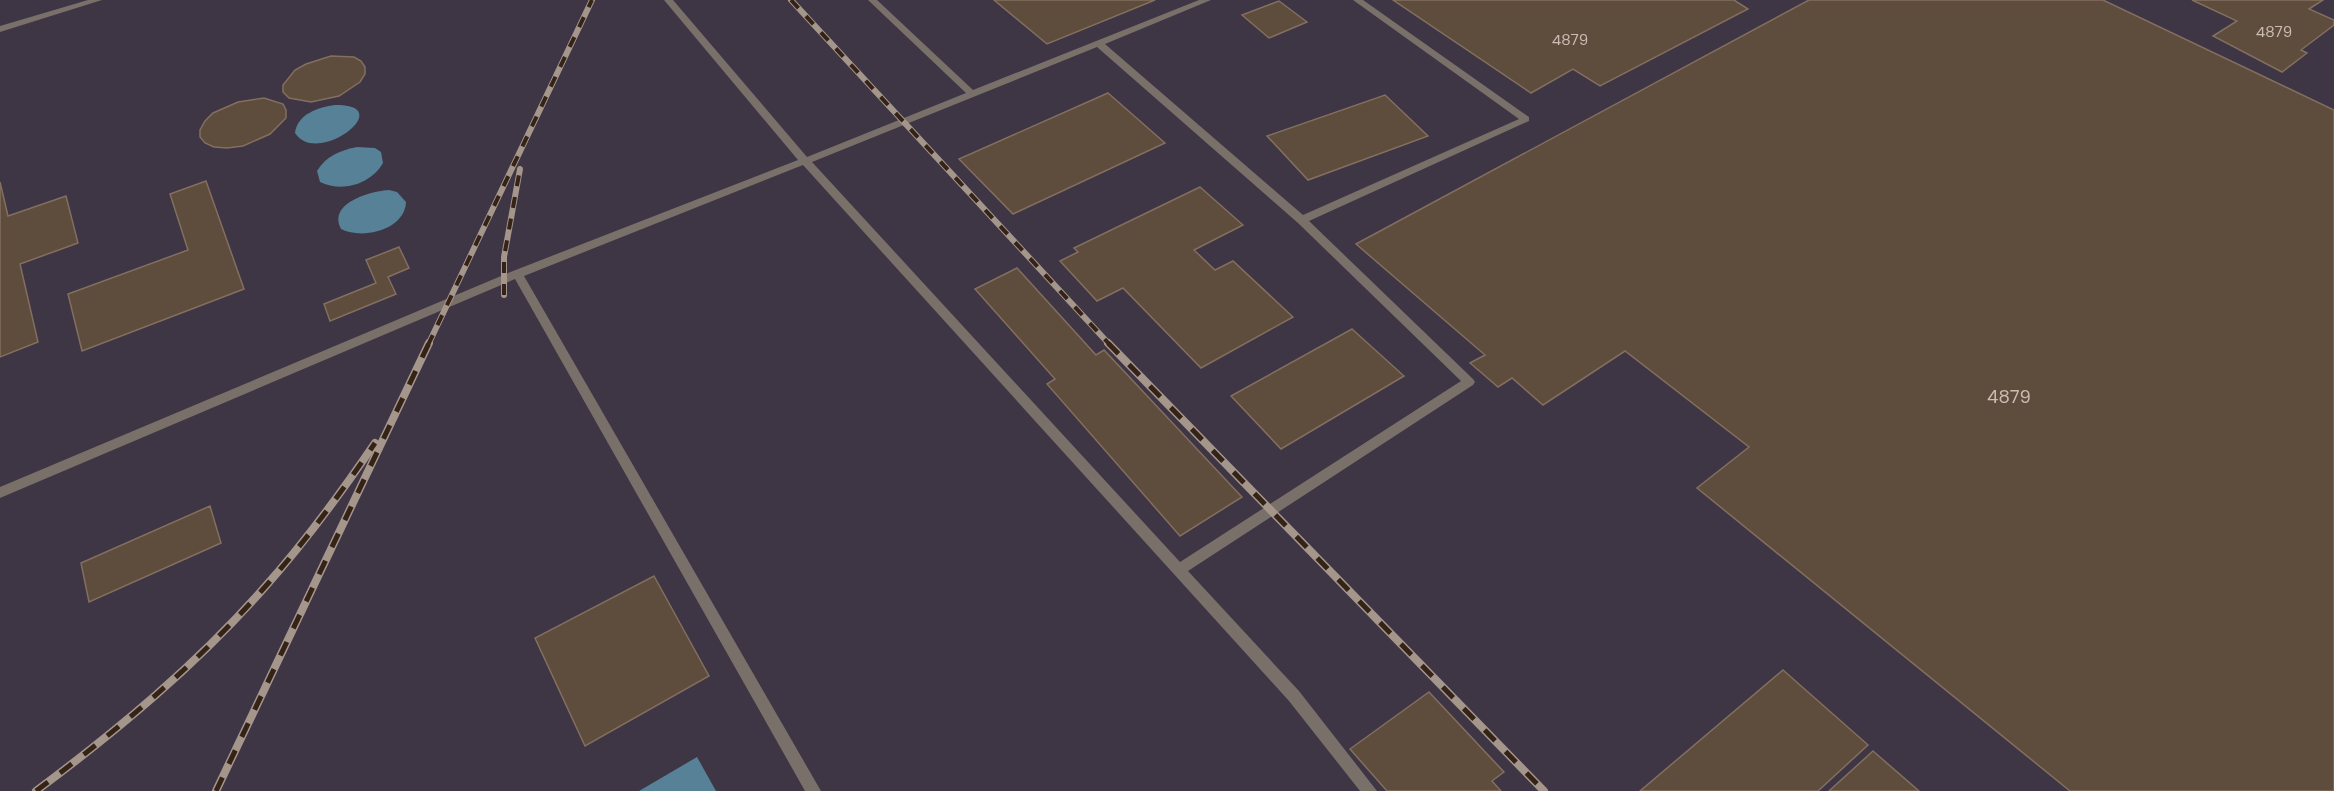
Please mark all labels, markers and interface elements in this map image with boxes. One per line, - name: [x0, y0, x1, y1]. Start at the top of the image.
- house number: 4879: [2256, 21, 2292, 42]
- house number: 4879: [1552, 29, 1588, 50]
- house number: 4879: [1987, 384, 2031, 409]

